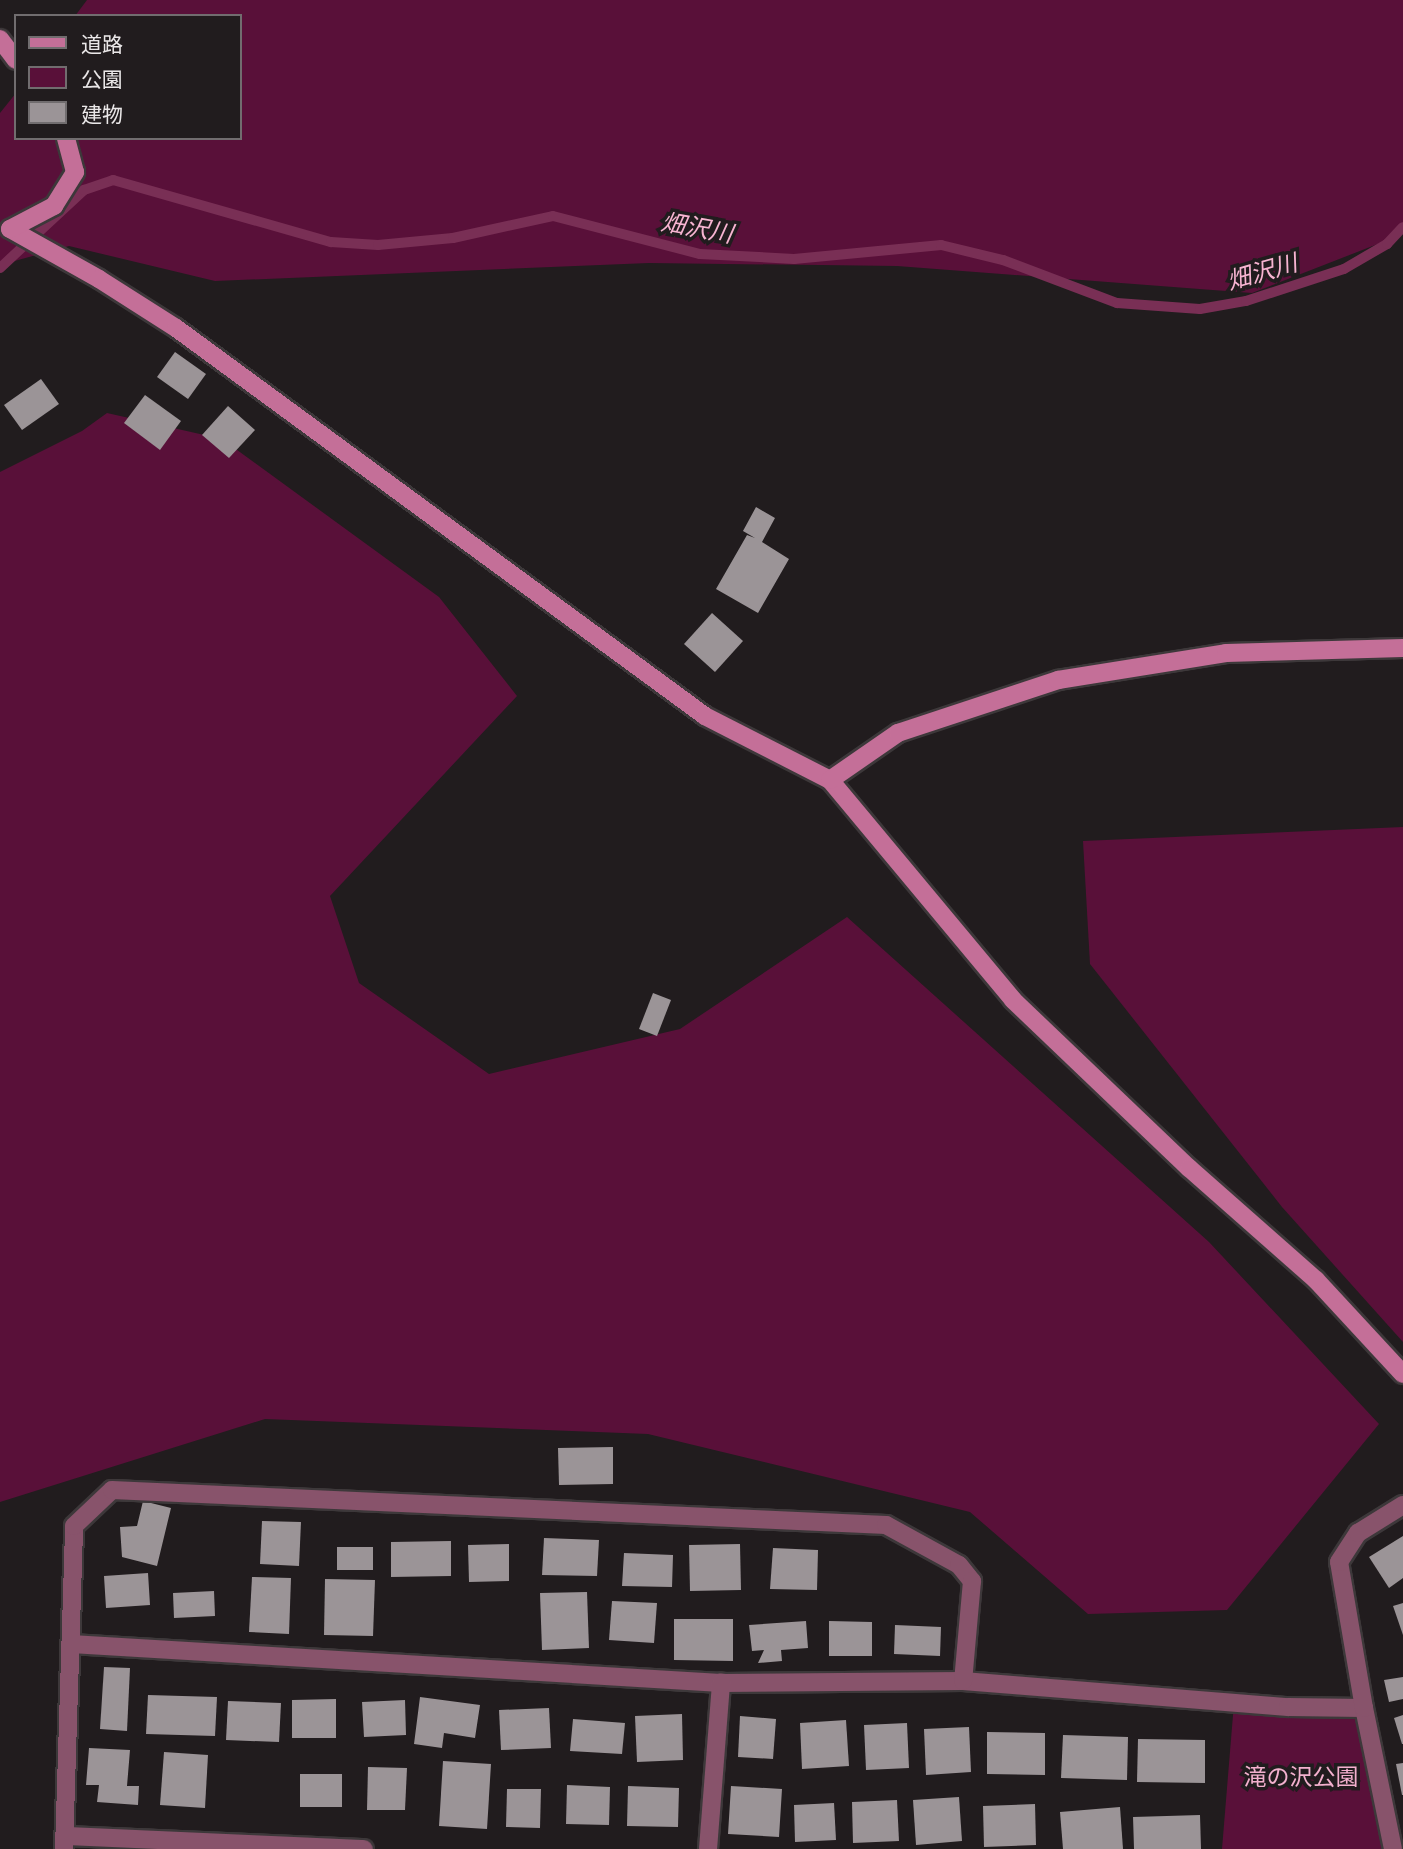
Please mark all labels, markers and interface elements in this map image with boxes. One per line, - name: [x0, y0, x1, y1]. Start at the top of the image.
- legend: [14, 14, 242, 140]
- text: 道路: [81, 31, 123, 58]
- text: 公園: [81, 66, 123, 93]
- text: 建物: [81, 101, 123, 128]
- water label: 畑沢川: [659, 208, 735, 248]
- water label: 畑沢川: [1223, 248, 1301, 296]
- park label: 滝の沢公園: [1244, 1763, 1358, 1791]

